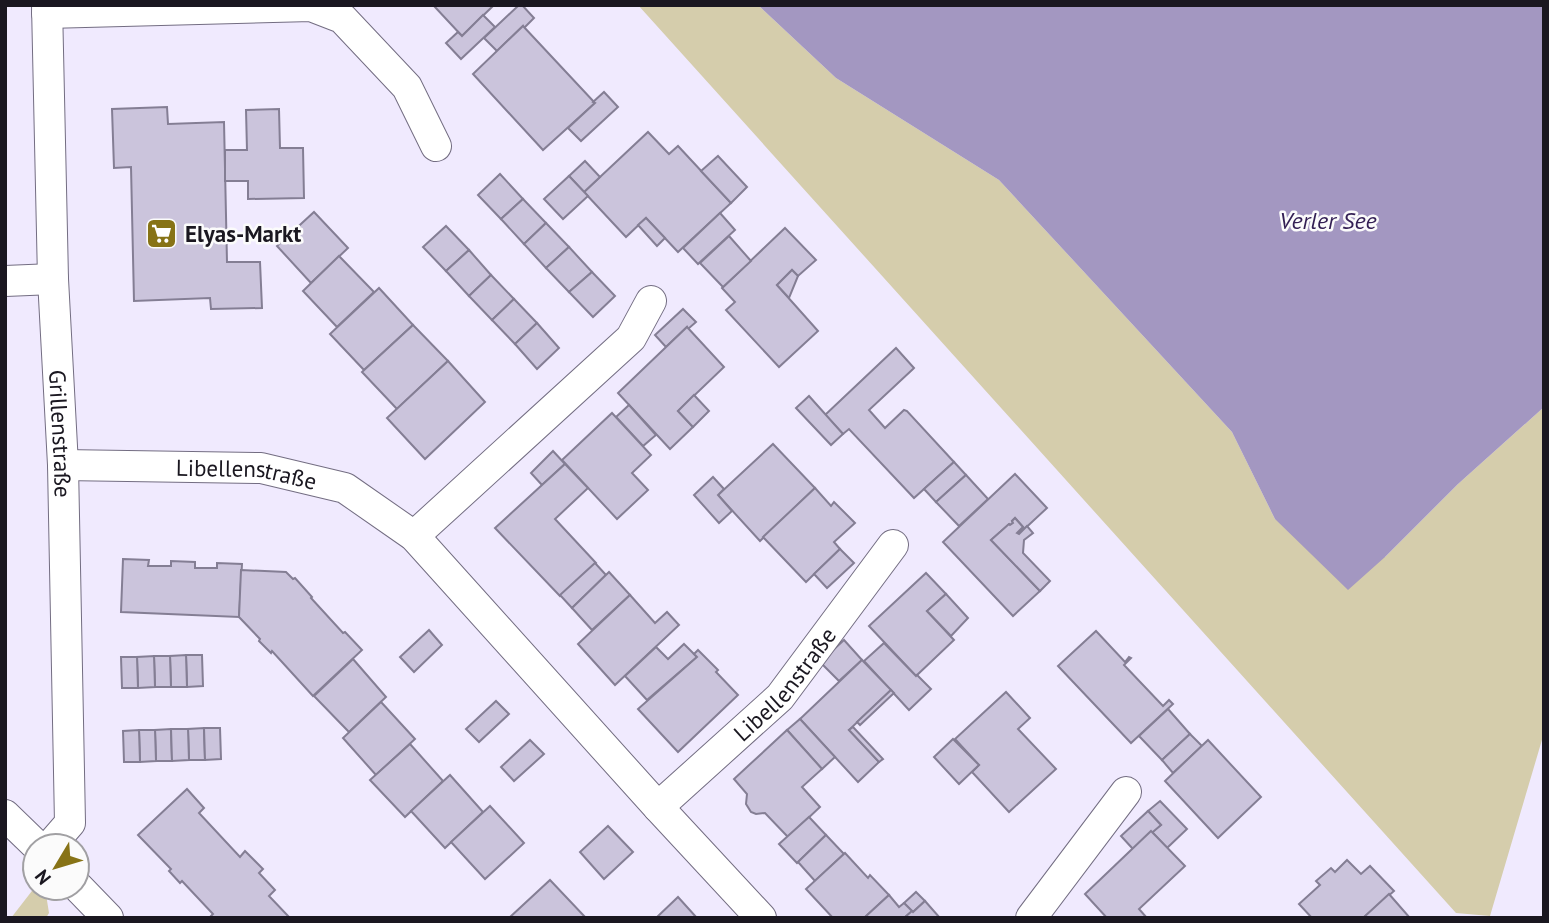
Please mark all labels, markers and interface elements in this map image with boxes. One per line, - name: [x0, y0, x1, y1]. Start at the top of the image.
- water label: Verler See: [1279, 205, 1377, 236]
- supermarket icon: Elyas-Markt: [145, 216, 179, 250]
- place label: Elyas-Markt: [185, 219, 301, 248]
- street label: Grillenstraße: [43, 369, 78, 498]
- street label: Libellenstraße: [176, 452, 320, 495]
- street label: Libellenstraße: [727, 621, 842, 747]
- north arrow: [21, 832, 91, 902]
- text: N: [29, 865, 56, 890]

